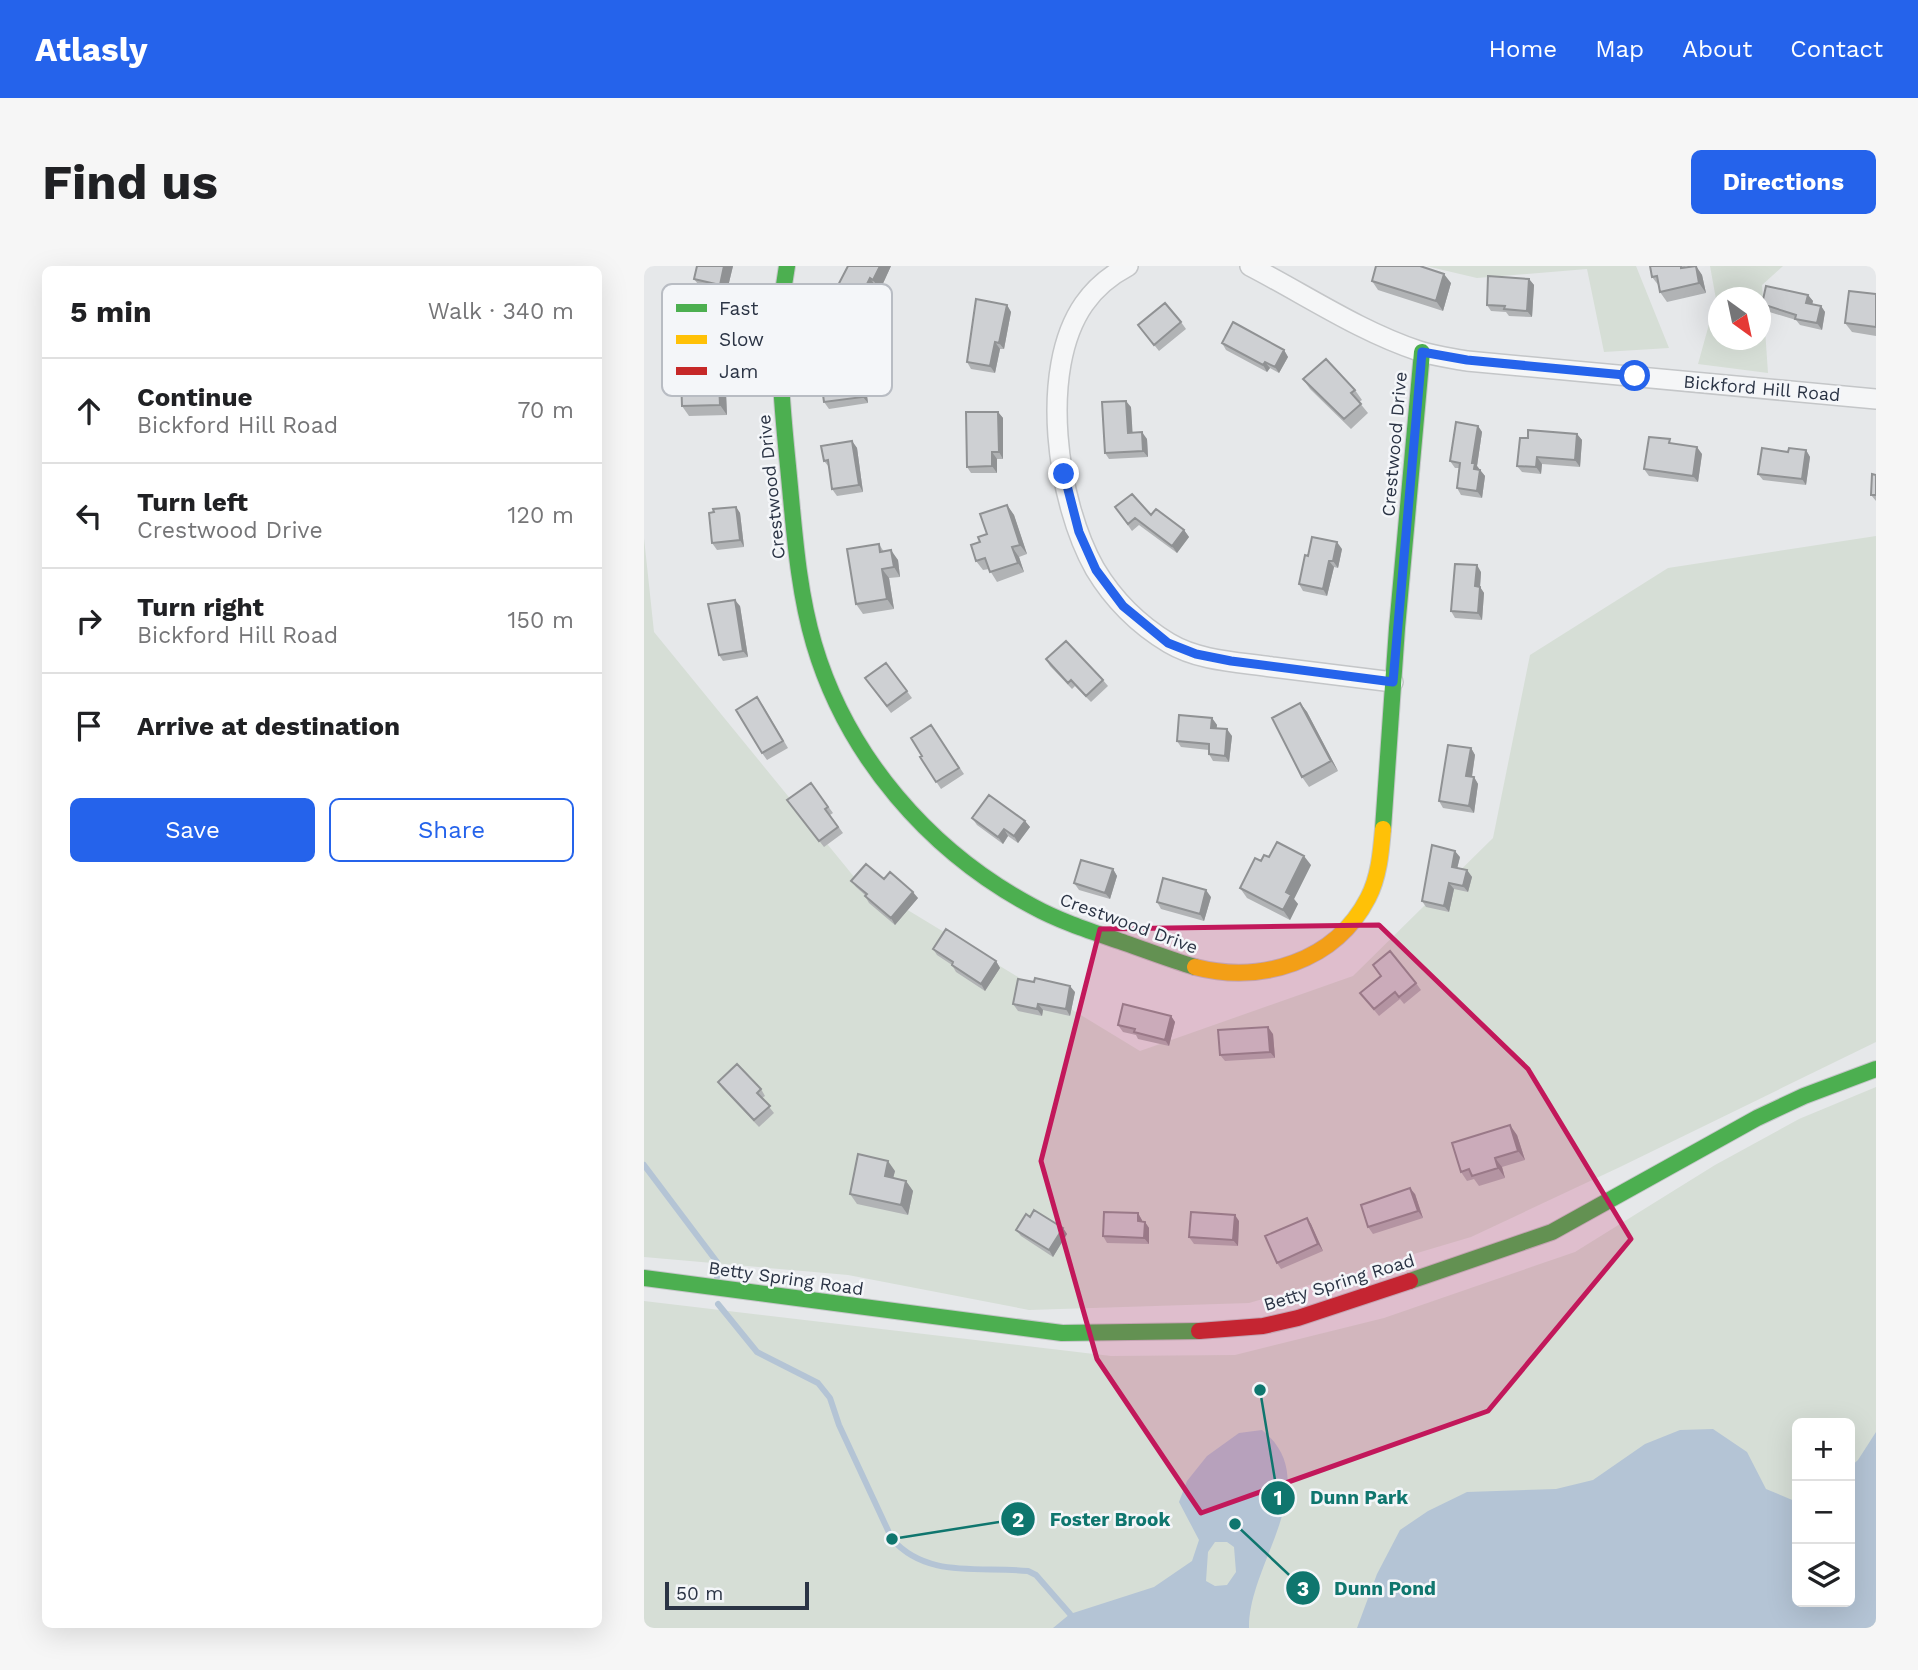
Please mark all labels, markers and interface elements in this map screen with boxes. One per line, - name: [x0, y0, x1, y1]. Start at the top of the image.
- text: Atlasly: [35, 30, 147, 69]
- text: Home: [1489, 35, 1557, 63]
- text: Map: [1595, 35, 1644, 63]
- text: About: [1682, 35, 1752, 63]
- text: Contact: [1790, 35, 1883, 63]
- button: Directions: [1691, 150, 1876, 214]
- text: Find us: [42, 153, 218, 211]
- legend: [662, 284, 892, 396]
- north arrow: [1708, 287, 1771, 350]
- text: 5 min: [70, 294, 152, 329]
- text: Fast: [719, 297, 758, 320]
- text: Walk · 340 m: [428, 298, 574, 325]
- text: Slow: [719, 328, 764, 351]
- text: Jam: [719, 360, 758, 383]
- route start: [1619, 360, 1650, 391]
- street label: Crestwood Drive: [1377, 371, 1411, 517]
- street label: Bickford Hill Road: [1683, 371, 1841, 405]
- text: Continue: [137, 382, 253, 412]
- icon: ahead: [70, 392, 108, 430]
- text: 70 m: [517, 397, 574, 424]
- text: Bickford Hill Road: [137, 412, 338, 439]
- street label: Crestwood Drive: [753, 414, 789, 560]
- route end: [1048, 458, 1079, 489]
- text: Turn left: [137, 487, 248, 517]
- icon: left: [70, 497, 108, 535]
- text: 120 m: [508, 502, 574, 529]
- text: Crestwood Drive: [137, 517, 323, 544]
- text: Turn right: [137, 592, 264, 622]
- icon: right: [70, 602, 108, 640]
- text: 150 m: [508, 607, 574, 634]
- text: Bickford Hill Road: [137, 622, 338, 649]
- icon: arrive: [70, 707, 108, 745]
- text: Arrive at destination: [137, 711, 400, 741]
- button: Save: [70, 798, 315, 862]
- button: Share: [329, 798, 574, 862]
- street label: Crestwood Drive: [1057, 888, 1201, 958]
- street label: Betty Spring Road: [1261, 1249, 1417, 1315]
- street label: Betty Spring Road: [707, 1257, 865, 1299]
- map controls: [1792, 1418, 1855, 1607]
- button: +: [1792, 1418, 1855, 1481]
- callout: Dunn Park: [1261, 1478, 1422, 1518]
- button: −: [1792, 1481, 1855, 1544]
- text: 1: [1273, 1485, 1283, 1510]
- text: Dunn Park: [1310, 1486, 1408, 1509]
- callout: Foster Brook: [1000, 1499, 1184, 1539]
- text: 2: [1012, 1507, 1024, 1532]
- text: Foster Brook: [1050, 1508, 1170, 1531]
- button: layers: [1792, 1544, 1855, 1607]
- callout: Dunn Pond: [1285, 1568, 1450, 1608]
- text: 3: [1297, 1576, 1309, 1601]
- text: Dunn Pond: [1334, 1577, 1436, 1600]
- scale bar: [665, 1579, 808, 1611]
- text: 50 m: [676, 1582, 723, 1605]

